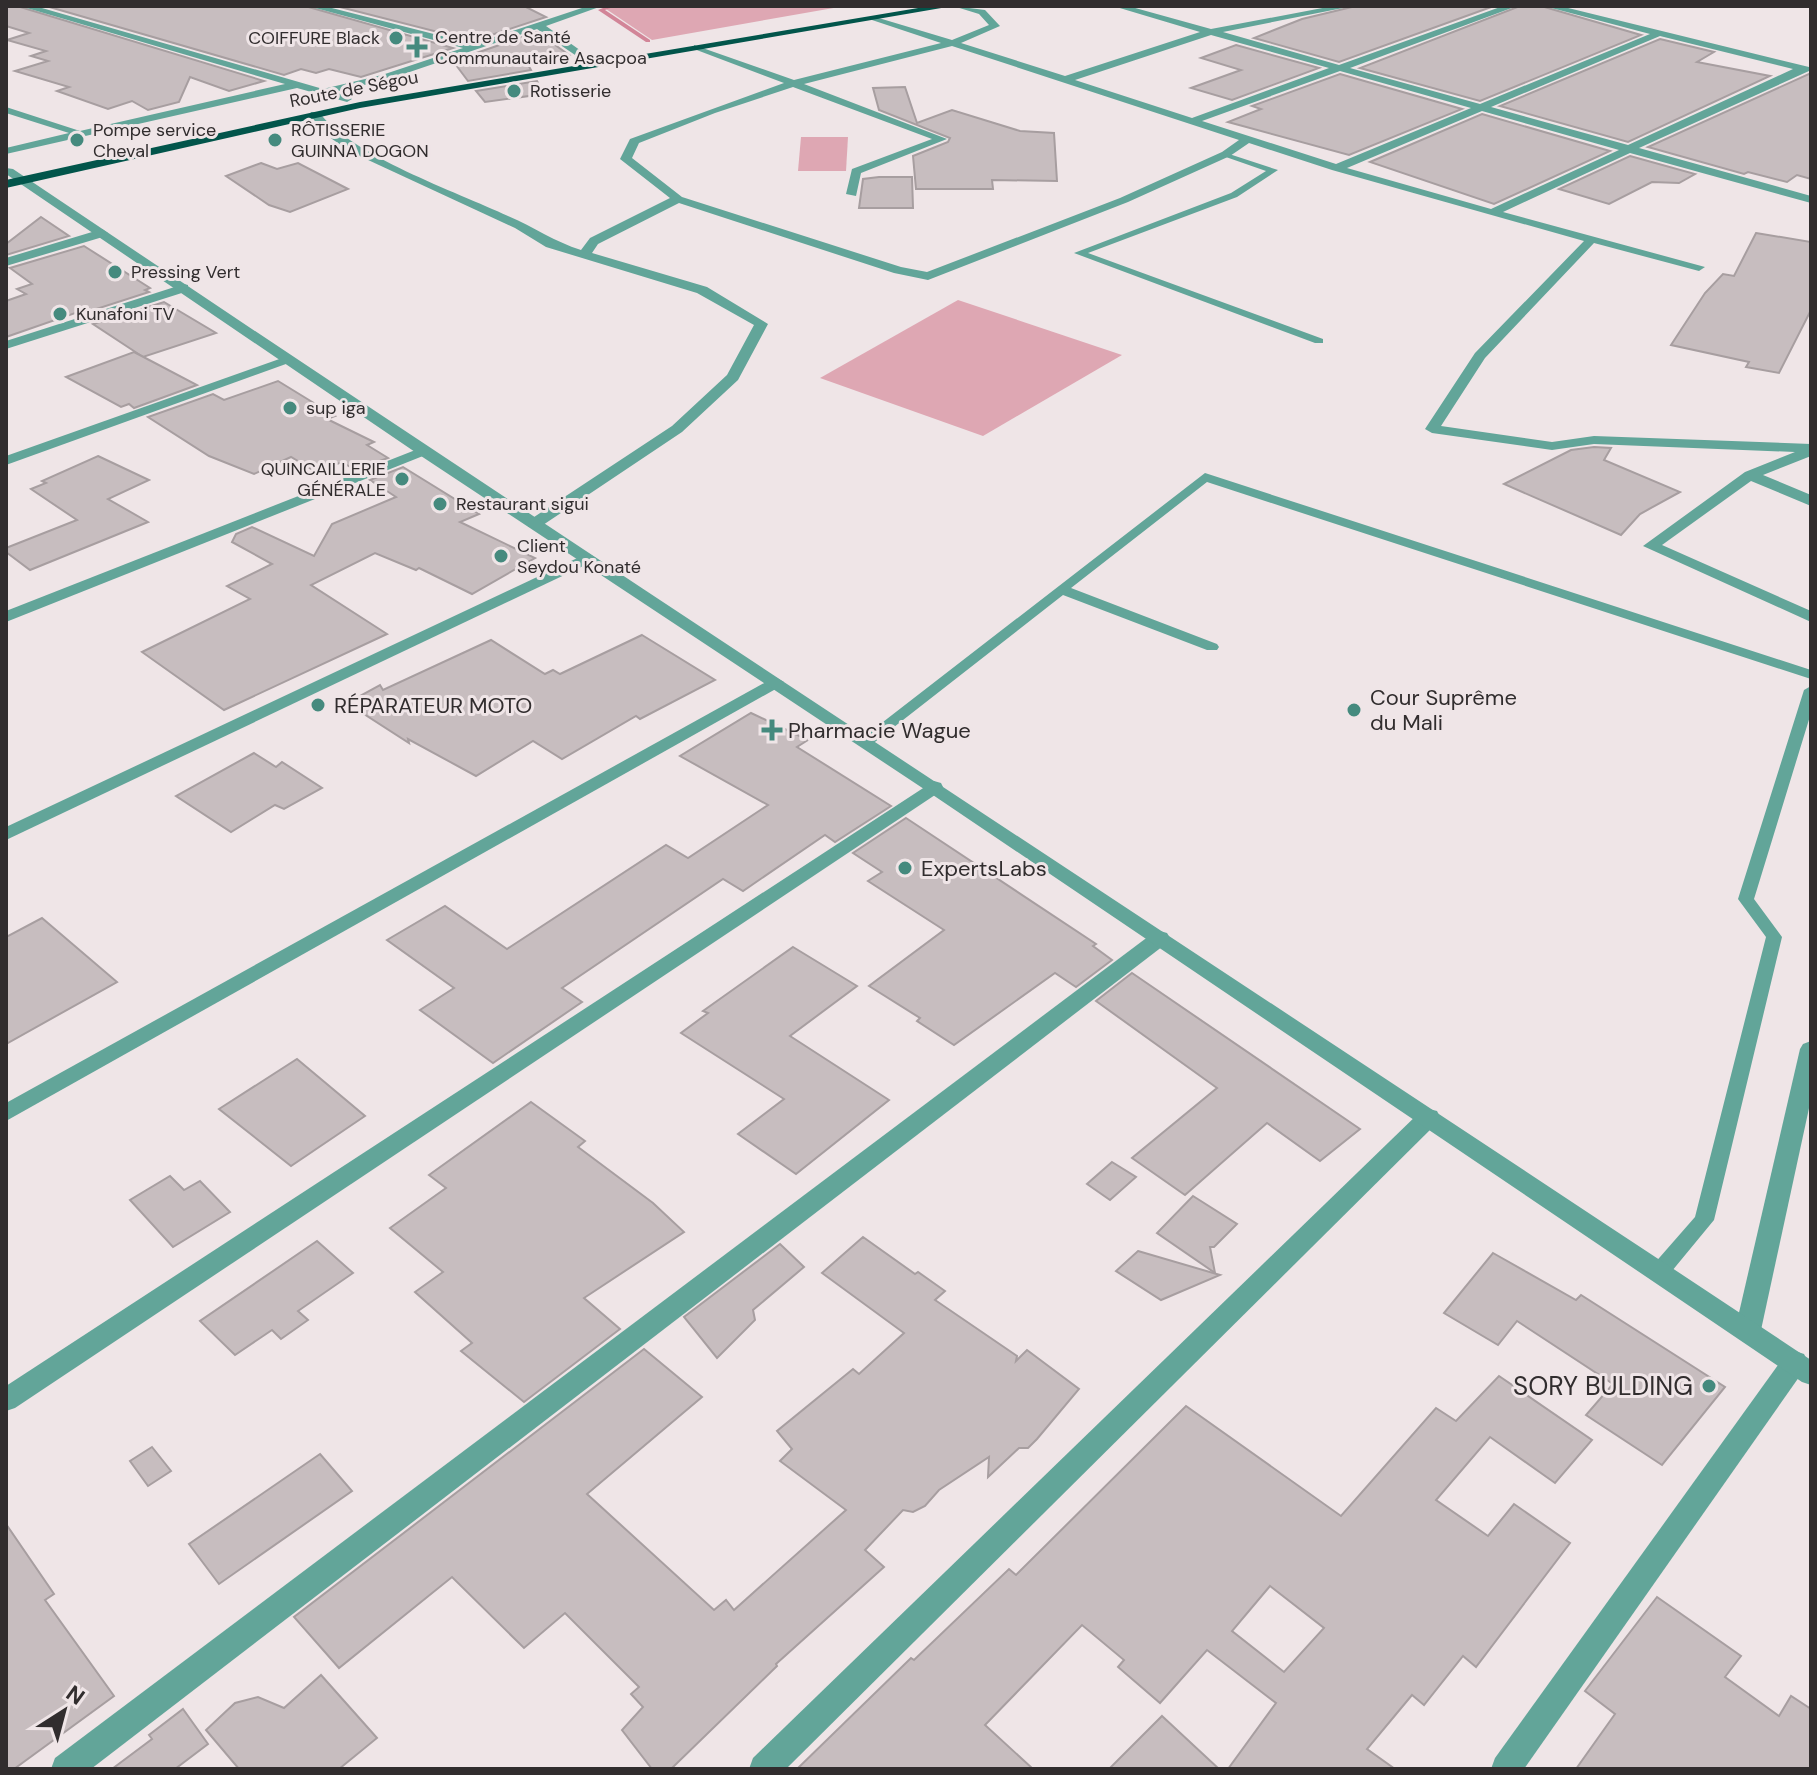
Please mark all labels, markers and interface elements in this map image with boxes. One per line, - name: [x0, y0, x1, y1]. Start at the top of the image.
- place label: Centre de Santé Communautaire Asacpoa: [435, 25, 647, 70]
- place label: COIFFURE Black: [248, 26, 380, 50]
- marker: COIFFURE Black: [387, 29, 405, 47]
- marker: Centre de Santé Communautaire Asacpoa: [406, 36, 428, 58]
- street label: Route de Ségou: [288, 65, 420, 113]
- place label: Rotisserie: [530, 79, 611, 103]
- marker: Rotisserie: [505, 82, 523, 100]
- place label: Pompe service Cheval: [93, 118, 216, 163]
- place label: RÔTISSERIE GUINNA DOGON: [291, 118, 429, 163]
- marker: Pompe service Cheval: [68, 131, 86, 149]
- marker: RÔTISSERIE GUINNA DOGON: [266, 131, 284, 149]
- place label: Pressing Vert: [131, 260, 240, 284]
- marker: Pressing Vert: [106, 263, 124, 281]
- place label: Kunafoni TV: [76, 302, 175, 326]
- marker: Kunafoni TV: [51, 305, 69, 323]
- place label: sup iga: [306, 396, 366, 420]
- marker: sup iga: [281, 399, 299, 417]
- place label: QUINCAILLERIE GÉNÉRALE: [261, 457, 386, 502]
- marker: QUINCAILLERIE GÉNÉRALE: [393, 470, 411, 488]
- place label: Restaurant sigui: [456, 492, 589, 516]
- marker: Restaurant sigui: [431, 495, 449, 513]
- place label: Client Seydou Konaté: [517, 534, 641, 579]
- marker: Client Seydou Konaté: [492, 547, 510, 565]
- place label: Cour Suprême du Mali: [1370, 683, 1517, 737]
- place label: RÉPARATEUR MOTO: [334, 691, 532, 720]
- marker: RÉPARATEUR MOTO: [309, 696, 327, 714]
- marker: Cour Suprême du Mali: [1345, 701, 1363, 719]
- place label: Pharmacie Wague: [788, 716, 971, 745]
- marker: Pharmacie Wague: [763, 721, 781, 739]
- place label: ExpertsLabs: [921, 854, 1047, 883]
- marker: ExpertsLabs: [896, 859, 914, 877]
- place label: SORY BULDING: [1513, 1369, 1693, 1403]
- marker: SORY BULDING: [1700, 1377, 1718, 1395]
- north arrow: [24, 1671, 104, 1751]
- text: N: [60, 1679, 90, 1712]

